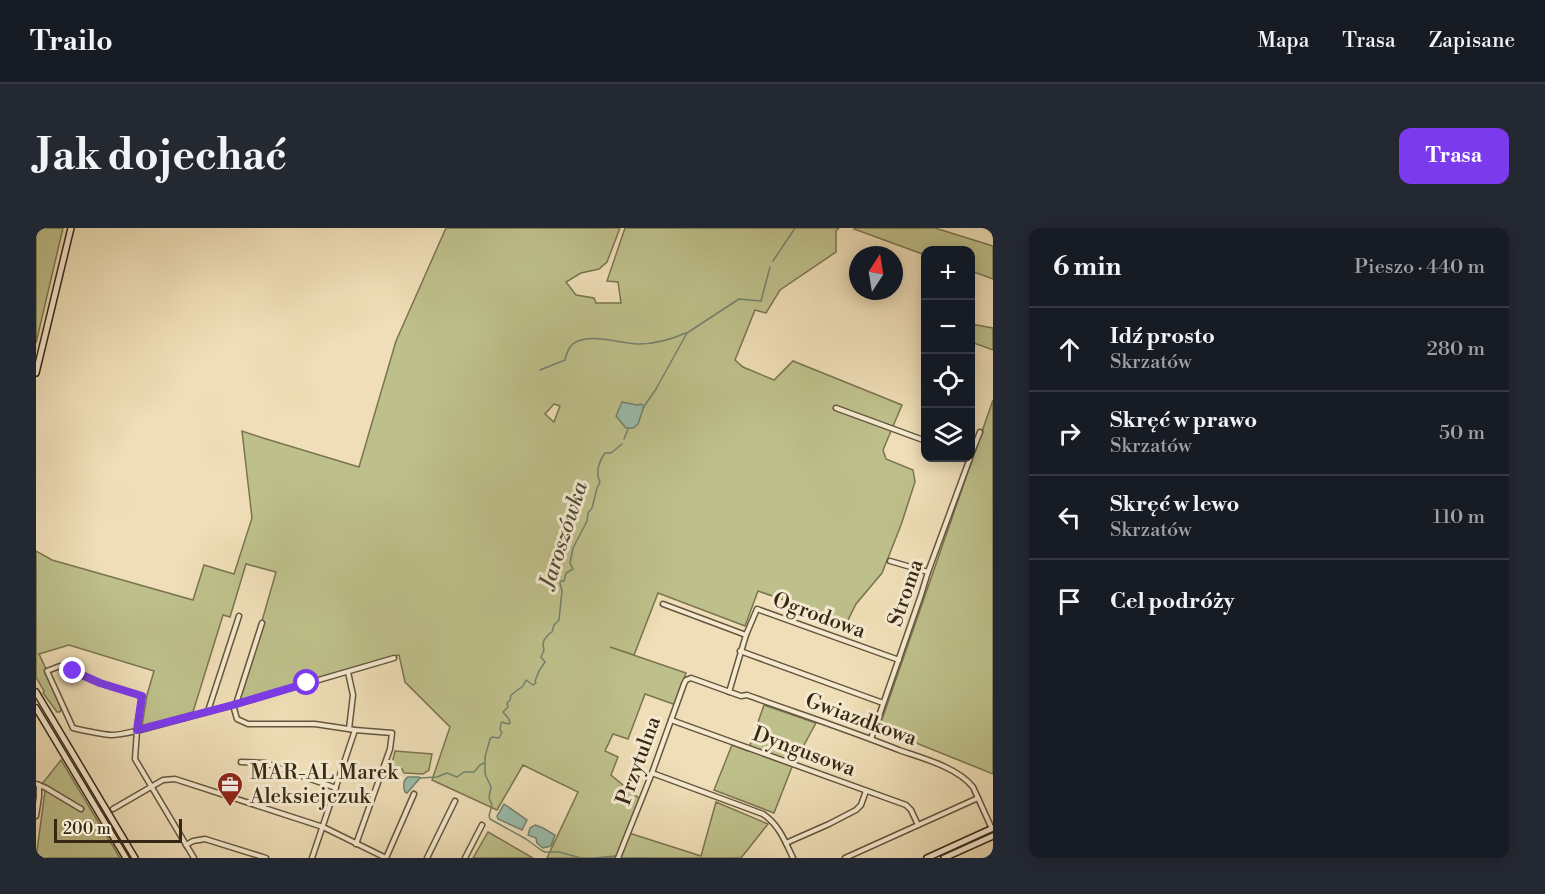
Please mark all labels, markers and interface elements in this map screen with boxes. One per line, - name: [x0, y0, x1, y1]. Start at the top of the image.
- text: Trailo: [30, 24, 113, 59]
- text: Mapa: [1257, 28, 1309, 54]
- text: Trasa: [1342, 28, 1396, 54]
- text: Zapisane: [1429, 28, 1515, 54]
- button: Trasa: [1399, 128, 1509, 184]
- text: Jak dojechać: [36, 130, 287, 183]
- north arrow: [849, 246, 903, 300]
- map controls: [921, 246, 975, 462]
- button: +: [921, 246, 975, 300]
- text: 6 min: [1053, 251, 1121, 283]
- text: Pieszo · 440 m: [1354, 255, 1485, 280]
- button: −: [921, 300, 975, 354]
- text: Idź prosto: [1110, 323, 1215, 350]
- icon: ahead: [1053, 333, 1086, 366]
- text: 280 m: [1426, 337, 1485, 362]
- text: Skrzatów: [1110, 350, 1192, 375]
- button: locate: [921, 354, 975, 408]
- text: Skręć w prawo: [1110, 407, 1257, 434]
- button: layers: [921, 408, 975, 462]
- icon: right: [1053, 417, 1086, 450]
- text: 50 m: [1439, 421, 1485, 446]
- text: Skrzatów: [1110, 434, 1192, 459]
- water label: Jaroszówka: [533, 477, 594, 595]
- text: Skręć w lewo: [1110, 491, 1239, 518]
- icon: left: [1053, 501, 1086, 534]
- text: 110 m: [1433, 505, 1485, 530]
- text: Skrzatów: [1110, 518, 1192, 543]
- street label: Stroma: [882, 556, 930, 630]
- icon: arrive: [1053, 585, 1086, 618]
- street label: Ogrodowa: [769, 587, 869, 645]
- text: Cel podróży: [1110, 588, 1234, 615]
- route end: [59, 657, 85, 683]
- route start: [293, 669, 319, 695]
- street label: Gwiazdkowa: [802, 688, 921, 752]
- street label: Przytulna: [611, 713, 667, 809]
- street label: Dyngusowa: [749, 721, 859, 783]
- place label: MAR-AL Marek Aleksiejczuk: [249, 760, 399, 810]
- office icon: MAR-AL Marek Aleksiejczuk: [215, 770, 245, 808]
- scale bar: [54, 816, 182, 844]
- text: 200 m: [63, 819, 111, 839]

